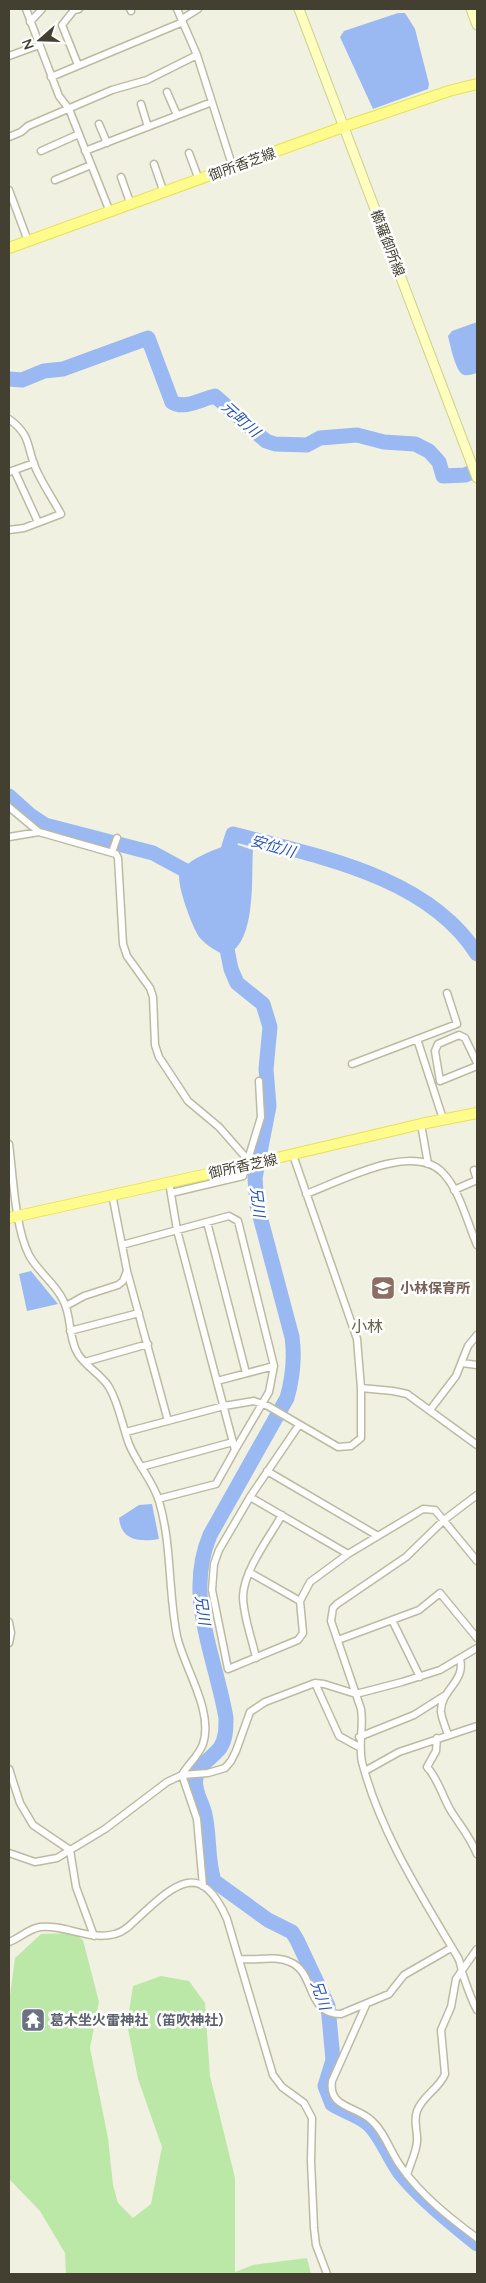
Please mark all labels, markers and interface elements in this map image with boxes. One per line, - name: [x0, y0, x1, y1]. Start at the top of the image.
- north arrow: [15, 15, 65, 65]
- text: N: [18, 37, 38, 52]
- street label: 御所香芝線: [206, 144, 278, 184]
- street label: 櫛羅御所線: [367, 207, 409, 279]
- water label: 元町川: [218, 397, 266, 442]
- water label: 安位川: [249, 831, 299, 862]
- street label: 御所香芝線: [207, 1150, 279, 1182]
- water label: 兄川: [247, 1186, 270, 1220]
- school or university icon: 小林保育所: [370, 1275, 396, 1301]
- place label: 小林保育所: [400, 1279, 470, 1297]
- district label: 小林: [351, 1316, 383, 1336]
- water label: 兄川: [192, 1594, 215, 1628]
- water label: 兄川: [307, 1978, 336, 2014]
- temple icon: 葛木坐火雷神社（笛吹神社）: [20, 2007, 46, 2033]
- place label: 葛木坐火雷神社（笛吹神社）: [50, 2011, 232, 2029]

